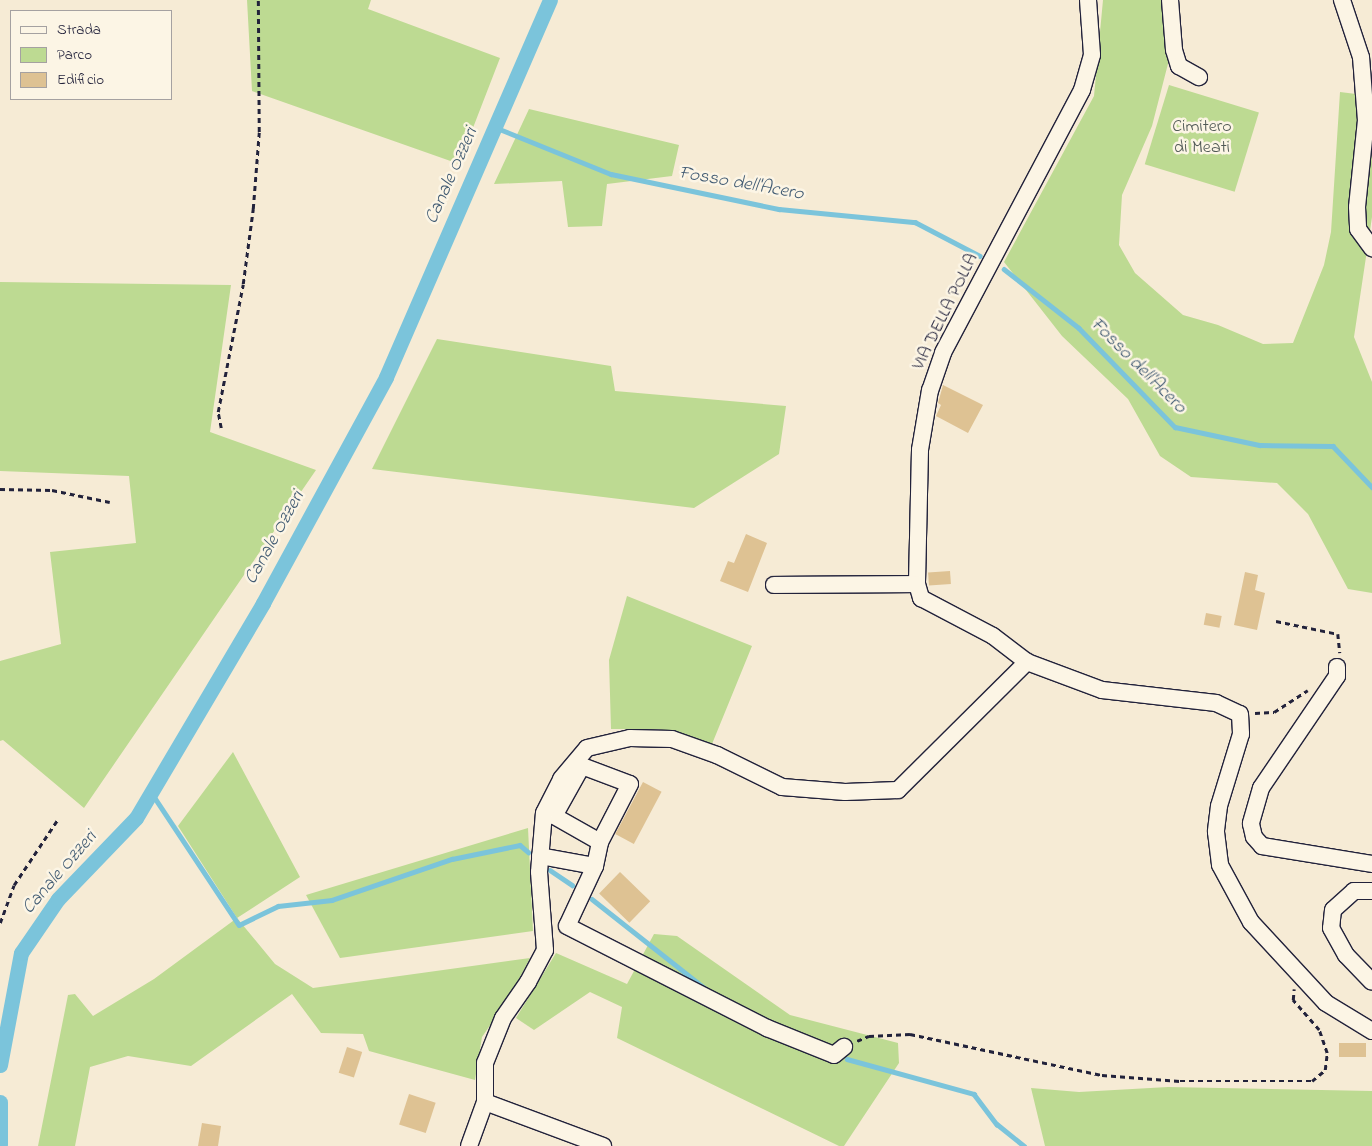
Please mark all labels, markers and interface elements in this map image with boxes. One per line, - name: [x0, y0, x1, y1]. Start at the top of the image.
- legend: [10, 10, 172, 100]
- text: Strada: [57, 19, 101, 41]
- text: Parco: [57, 44, 92, 66]
- text: Edificio: [57, 69, 104, 91]
- park label: Cimitero di Meati: [1172, 117, 1232, 160]
- water label: Canale Ozzeri: [421, 124, 483, 228]
- water label: Fosso dell'Acero: [677, 162, 805, 206]
- street label: VIA DELLA POLLA: [908, 250, 984, 374]
- water label: Fosso dell'Acero: [1085, 313, 1191, 419]
- water label: Canale Ozzeri: [240, 487, 310, 589]
- water label: Canale Ozzeri: [18, 827, 102, 919]

